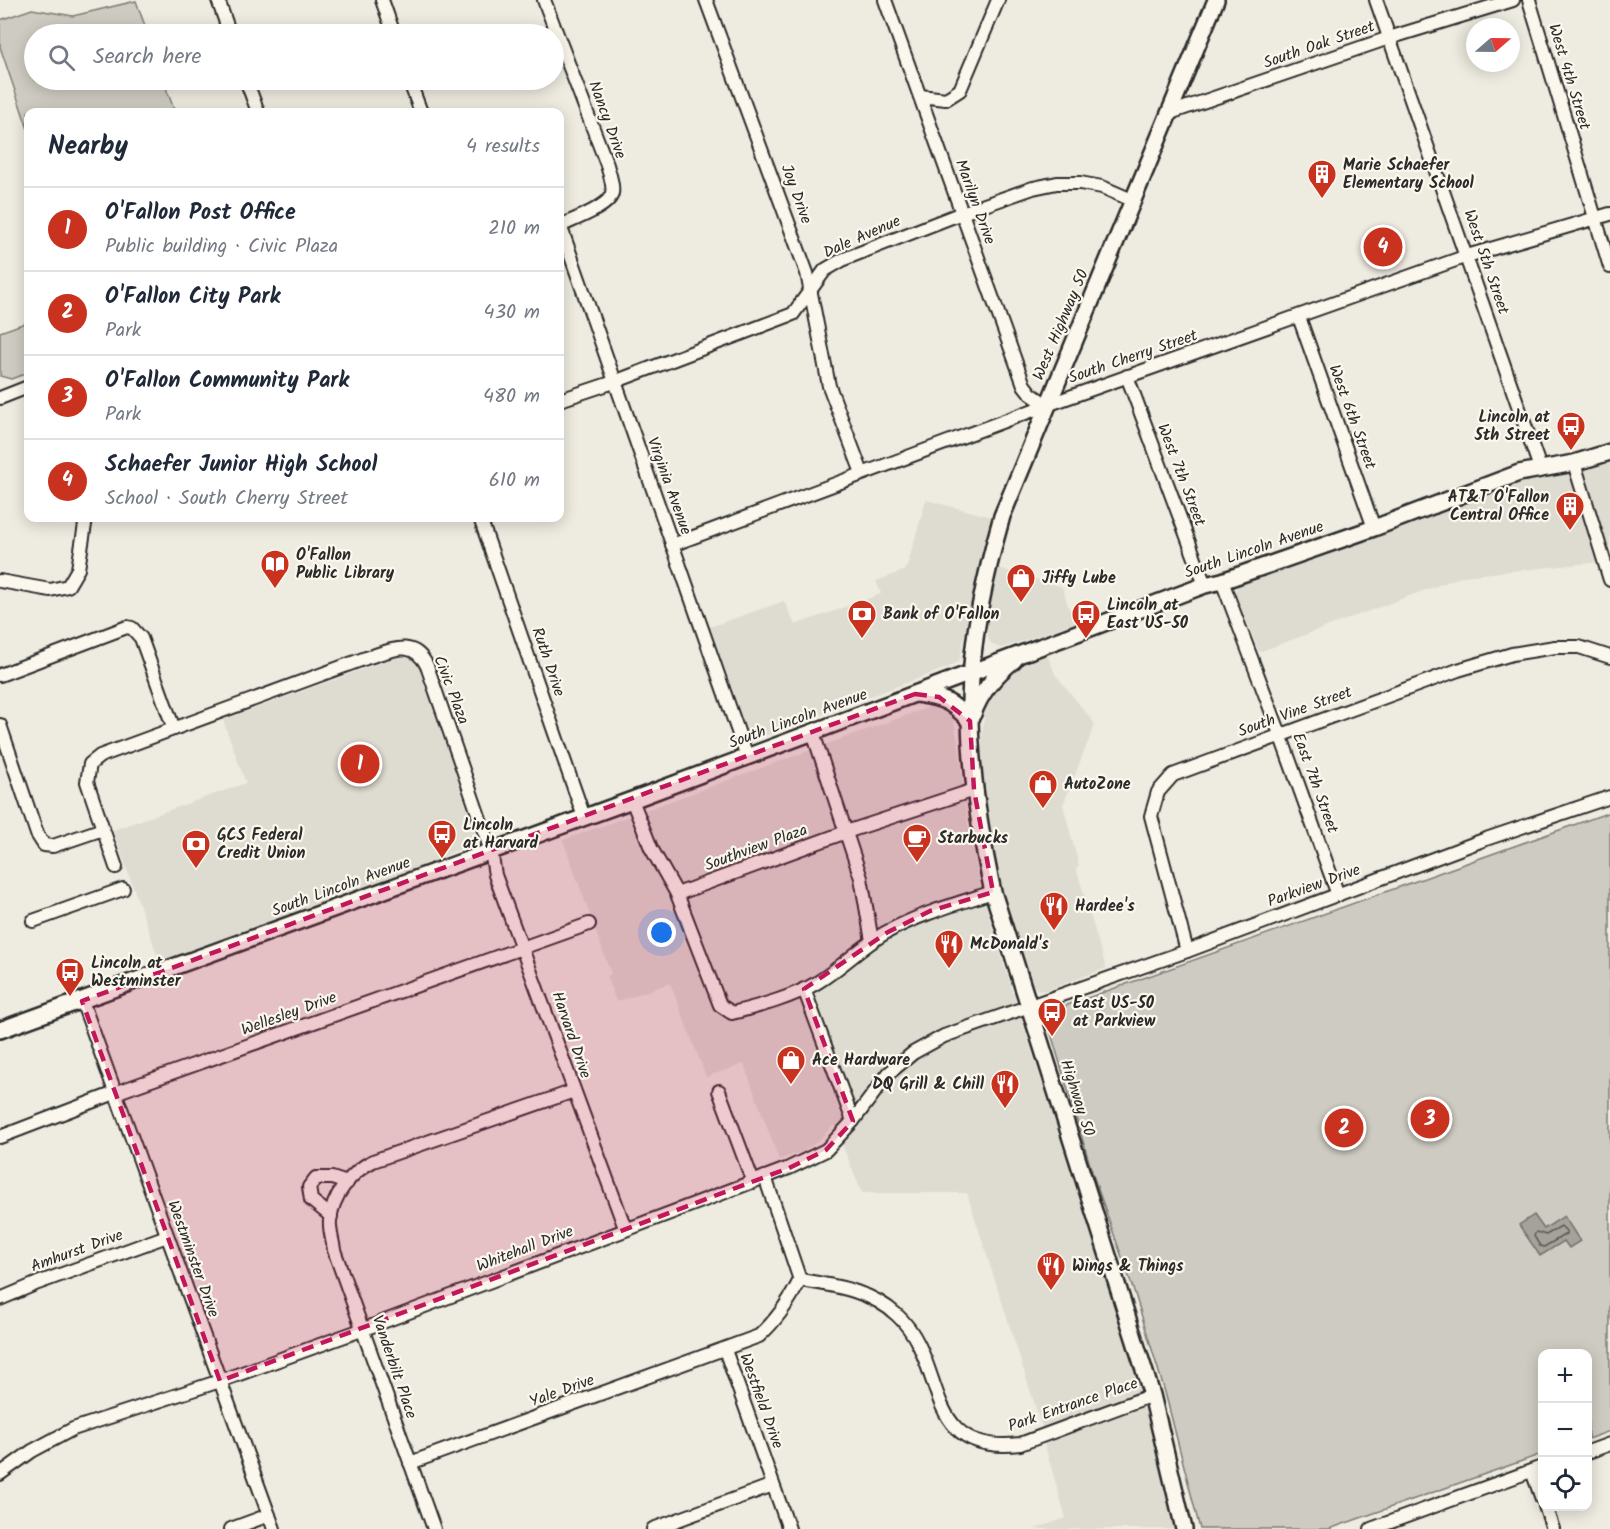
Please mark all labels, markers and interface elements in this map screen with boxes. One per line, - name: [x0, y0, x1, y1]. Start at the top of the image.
- street label: South Oak Street: [1260, 14, 1379, 76]
- north arrow: [1466, 18, 1520, 72]
- street label: West 4th Street: [1541, 21, 1597, 134]
- search box: [24, 24, 564, 90]
- text: Search here: [93, 40, 201, 75]
- icon: search: [45, 41, 78, 74]
- street label: Nancy Drive: [581, 78, 633, 162]
- text: Nearby: [48, 126, 128, 168]
- text: 4 results: [466, 131, 540, 163]
- place label: Marie Schaefer Elementary School: [1343, 153, 1475, 196]
- street label: Marilyn Drive: [948, 156, 1002, 248]
- building icon: Marie Schaefer Elementary School: [1306, 158, 1338, 200]
- street label: Joy Drive: [774, 161, 818, 227]
- text: O'Fallon Post Office: [105, 196, 296, 231]
- street label: West 5th Street: [1456, 206, 1516, 319]
- street label: Dale Avenue: [819, 209, 905, 265]
- text: 1: [64, 213, 71, 245]
- text: 210 m: [488, 213, 540, 245]
- pin: 4: [1364, 224, 1402, 270]
- text: Public building · Civic Plaza: [105, 231, 338, 263]
- street label: West Highway 50: [1026, 266, 1096, 384]
- text: O'Fallon City Park: [105, 280, 280, 315]
- text: 2: [62, 297, 73, 329]
- text: 430 m: [484, 297, 540, 329]
- text: Park: [105, 315, 141, 347]
- street label: South Cherry Street: [1065, 323, 1202, 391]
- street label: West 6th Street: [1321, 361, 1383, 474]
- text: O'Fallon Community Park: [105, 364, 349, 399]
- text: 3: [62, 381, 73, 413]
- text: 480 m: [483, 381, 540, 413]
- text: Park: [105, 399, 141, 431]
- place label: Lincoln at 5th Street: [1474, 405, 1551, 448]
- bus stop icon: Lincoln at 5th Street: [1555, 410, 1587, 452]
- street label: West 7th Street: [1150, 420, 1212, 531]
- street label: Virginia Avenue: [640, 434, 698, 538]
- text: Schaefer Junior High School: [105, 448, 377, 483]
- text: 4: [62, 465, 73, 497]
- text: 610 m: [489, 465, 540, 497]
- text: School · South Cherry Street: [105, 483, 348, 515]
- place label: AT&T O'Fallon Central Office: [1448, 485, 1549, 528]
- building icon: AT&T O'Fallon Central Office: [1554, 490, 1586, 532]
- street label: South Lincoln Avenue: [1181, 514, 1327, 586]
- place label: O'Fallon Public Library: [296, 543, 395, 586]
- library icon: O'Fallon Public Library: [259, 548, 291, 590]
- shop icon: Jiffy Lube: [1005, 562, 1037, 604]
- place label: Jiffy Lube: [1042, 566, 1116, 591]
- place label: Lincoln at East US-50: [1107, 593, 1189, 636]
- bank icon: Bank of O'Fallon: [846, 598, 878, 640]
- bus stop icon: Lincoln at East US-50: [1070, 598, 1102, 640]
- place label: Bank of O'Fallon: [883, 602, 1000, 627]
- street label: Ruth Drive: [525, 624, 571, 700]
- street label: Civic Plaza: [426, 652, 476, 728]
- street label: South Vine Street: [1234, 680, 1356, 744]
- street label: South Lincoln Avenue: [725, 682, 871, 756]
- street label: East 7th Street: [1285, 729, 1345, 838]
- pin: 1: [340, 742, 380, 786]
- shop icon: AutoZone: [1027, 768, 1059, 810]
- place label: AutoZone: [1064, 772, 1131, 797]
- place label: Lincoln at Harvard: [463, 813, 539, 856]
- bus stop icon: Lincoln at Harvard: [426, 818, 458, 860]
- street label: Southview Plaza: [701, 818, 811, 878]
- cafe icon: Starbucks: [901, 822, 933, 864]
- place label: GCS Federal Credit Union: [217, 823, 305, 866]
- place label: Starbucks: [938, 826, 1009, 851]
- bank icon: GCS Federal Credit Union: [180, 828, 212, 870]
- street label: South Lincoln Avenue: [268, 850, 414, 924]
- street label: Parkview Drive: [1264, 858, 1364, 914]
- restaurant icon: Hardee's: [1038, 890, 1070, 932]
- place label: Hardee's: [1075, 894, 1135, 919]
- your location: [647, 918, 676, 947]
- restaurant icon: McDonald's: [933, 928, 965, 970]
- place label: McDonald's: [970, 932, 1049, 957]
- place label: Lincoln at Westminster: [91, 951, 182, 994]
- bus stop icon: Lincoln at Westminster: [54, 956, 86, 998]
- street label: Wellesley Drive: [238, 985, 340, 1043]
- street label: Harvard Drive: [544, 988, 598, 1082]
- place label: East US-50 at Parkview: [1073, 991, 1156, 1034]
- bus stop icon: East US-50 at Parkview: [1036, 996, 1068, 1038]
- shop icon: Ace Hardware: [775, 1044, 807, 1086]
- place label: Ace Hardware: [812, 1048, 910, 1073]
- street label: Highway 50: [1053, 1056, 1101, 1140]
- restaurant icon: DQ Grill & Chill: [989, 1068, 1021, 1110]
- place label: DQ Grill & Chill: [872, 1072, 985, 1097]
- pin: 3: [1410, 1096, 1450, 1142]
- pin: 2: [1324, 1106, 1364, 1150]
- street label: Westminster Drive: [160, 1197, 226, 1321]
- street label: Whitehall Drive: [473, 1219, 577, 1279]
- street label: Amhurst Drive: [27, 1223, 127, 1279]
- restaurant icon: Wings & Things: [1035, 1250, 1067, 1292]
- place label: Wings & Things: [1072, 1254, 1184, 1279]
- street label: Vanderbilt Place: [365, 1312, 423, 1422]
- map controls: [1538, 1349, 1592, 1511]
- button: +: [1538, 1349, 1592, 1403]
- street label: Westfield Drive: [732, 1350, 790, 1452]
- street label: Yale Drive: [526, 1368, 598, 1414]
- street label: Park Entrance Place: [1005, 1371, 1141, 1439]
- button: −: [1538, 1403, 1592, 1457]
- button: locate: [1538, 1457, 1592, 1511]

